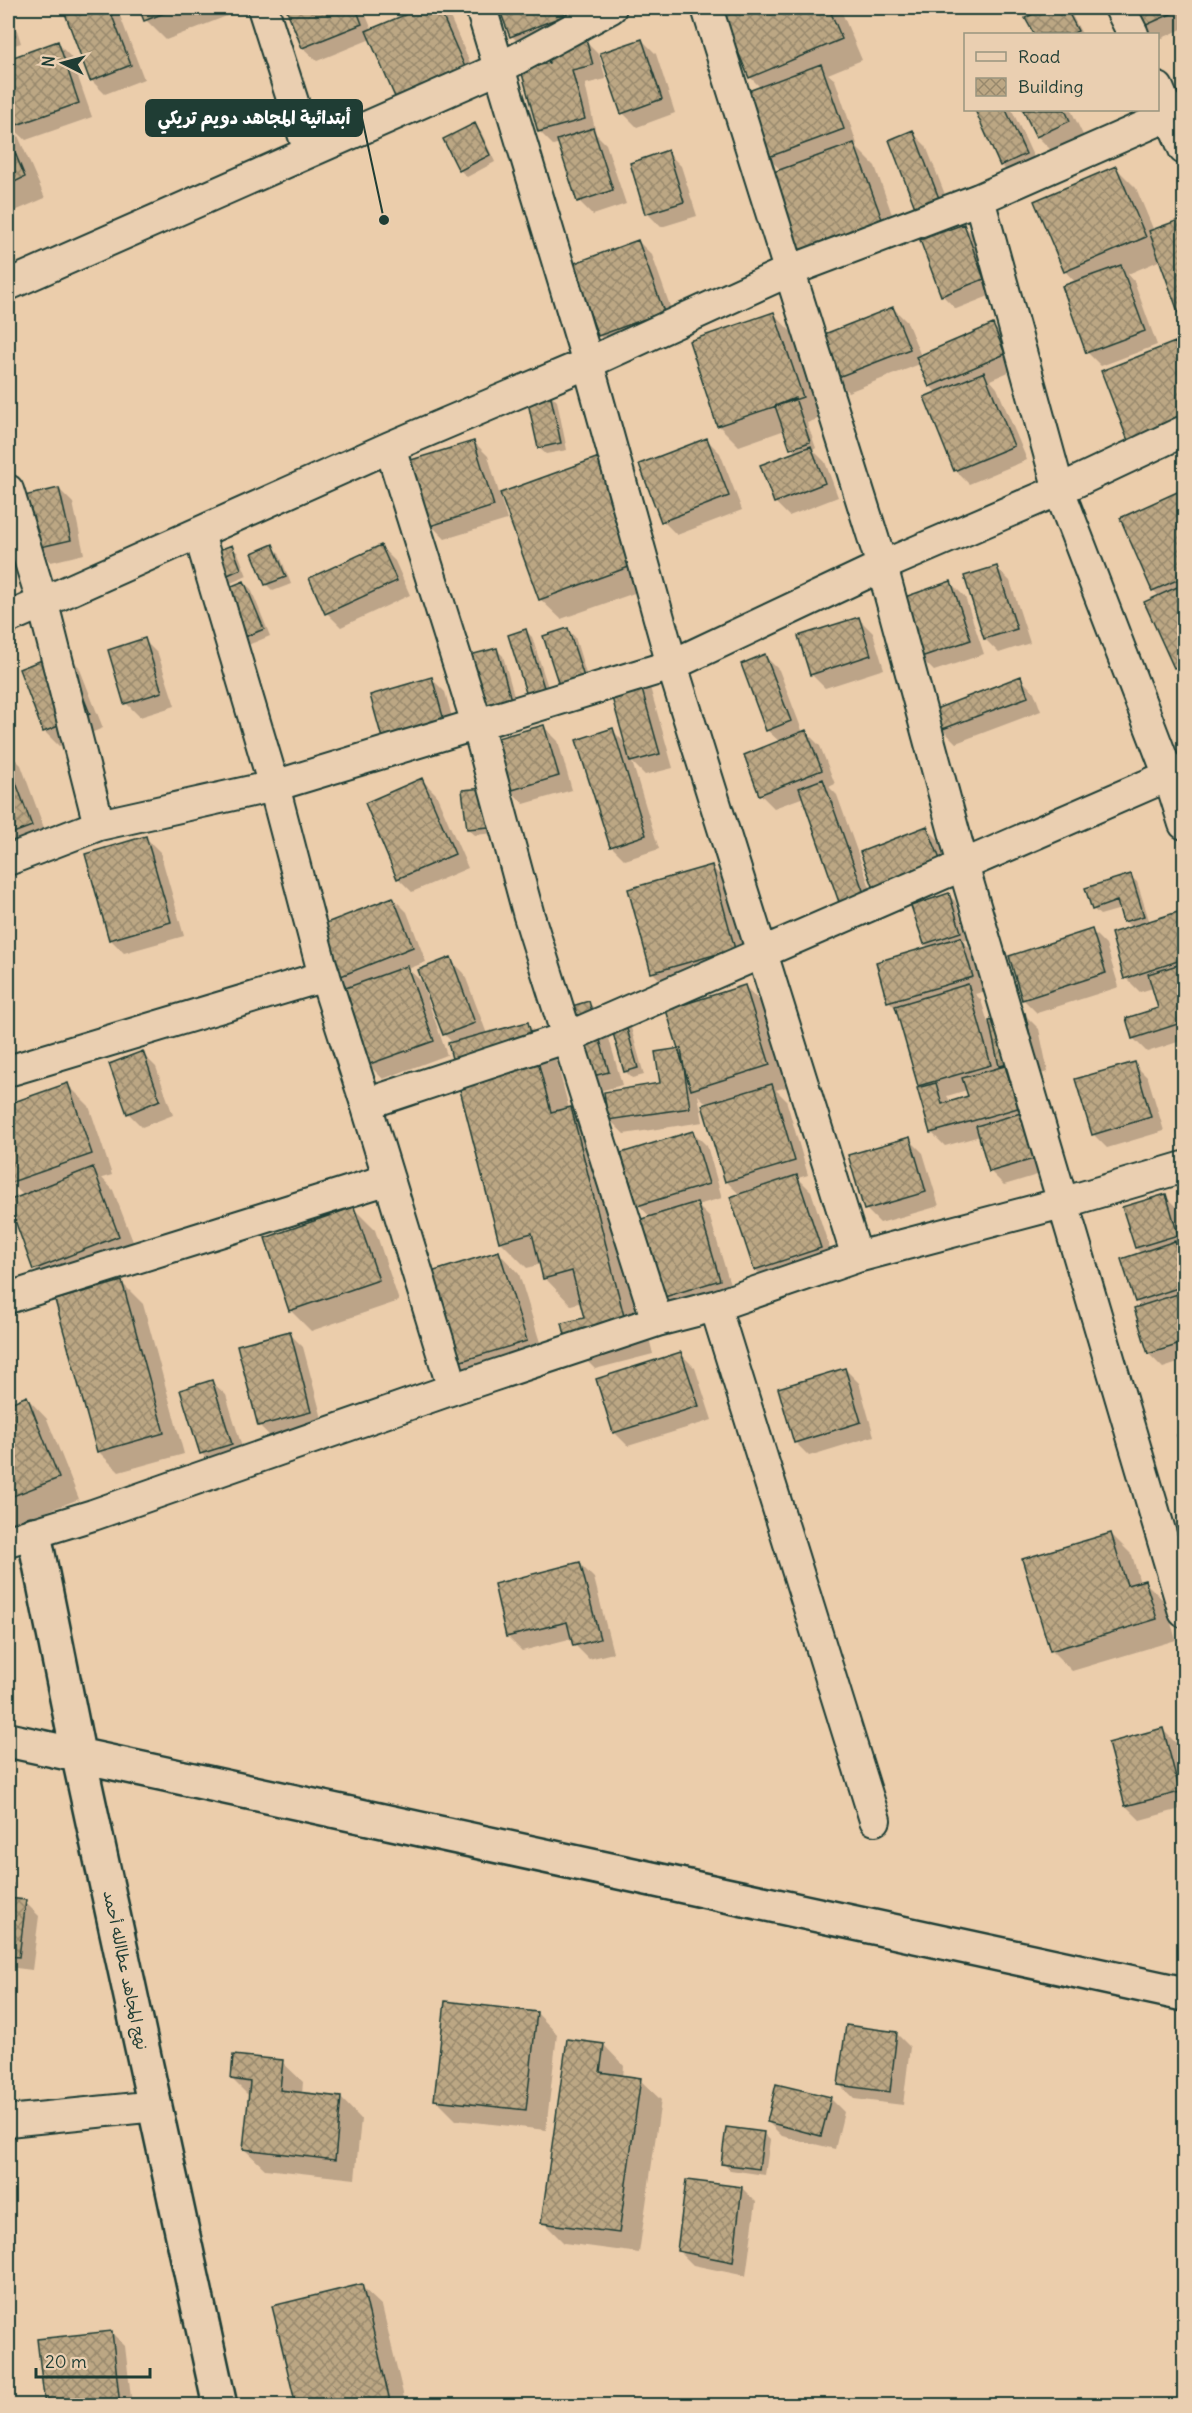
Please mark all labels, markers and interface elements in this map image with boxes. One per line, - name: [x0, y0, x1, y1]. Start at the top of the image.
- north arrow: [33, 33, 93, 93]
- legend: [964, 33, 1159, 111]
- text: Road: [1018, 45, 1061, 68]
- text: N: [38, 55, 59, 68]
- text: Building: [1018, 75, 1083, 98]
- callout: أبتدائية المجاهد دويم تريكي: [146, 100, 362, 136]
- text: أبتدائية المجاهد دويم تريكي: [158, 106, 351, 134]
- street label: نهج المجاهد عطاالله أحمد: [98, 1888, 153, 2052]
- scale bar: [36, 2341, 150, 2379]
- text: 20 m: [45, 2350, 87, 2373]

